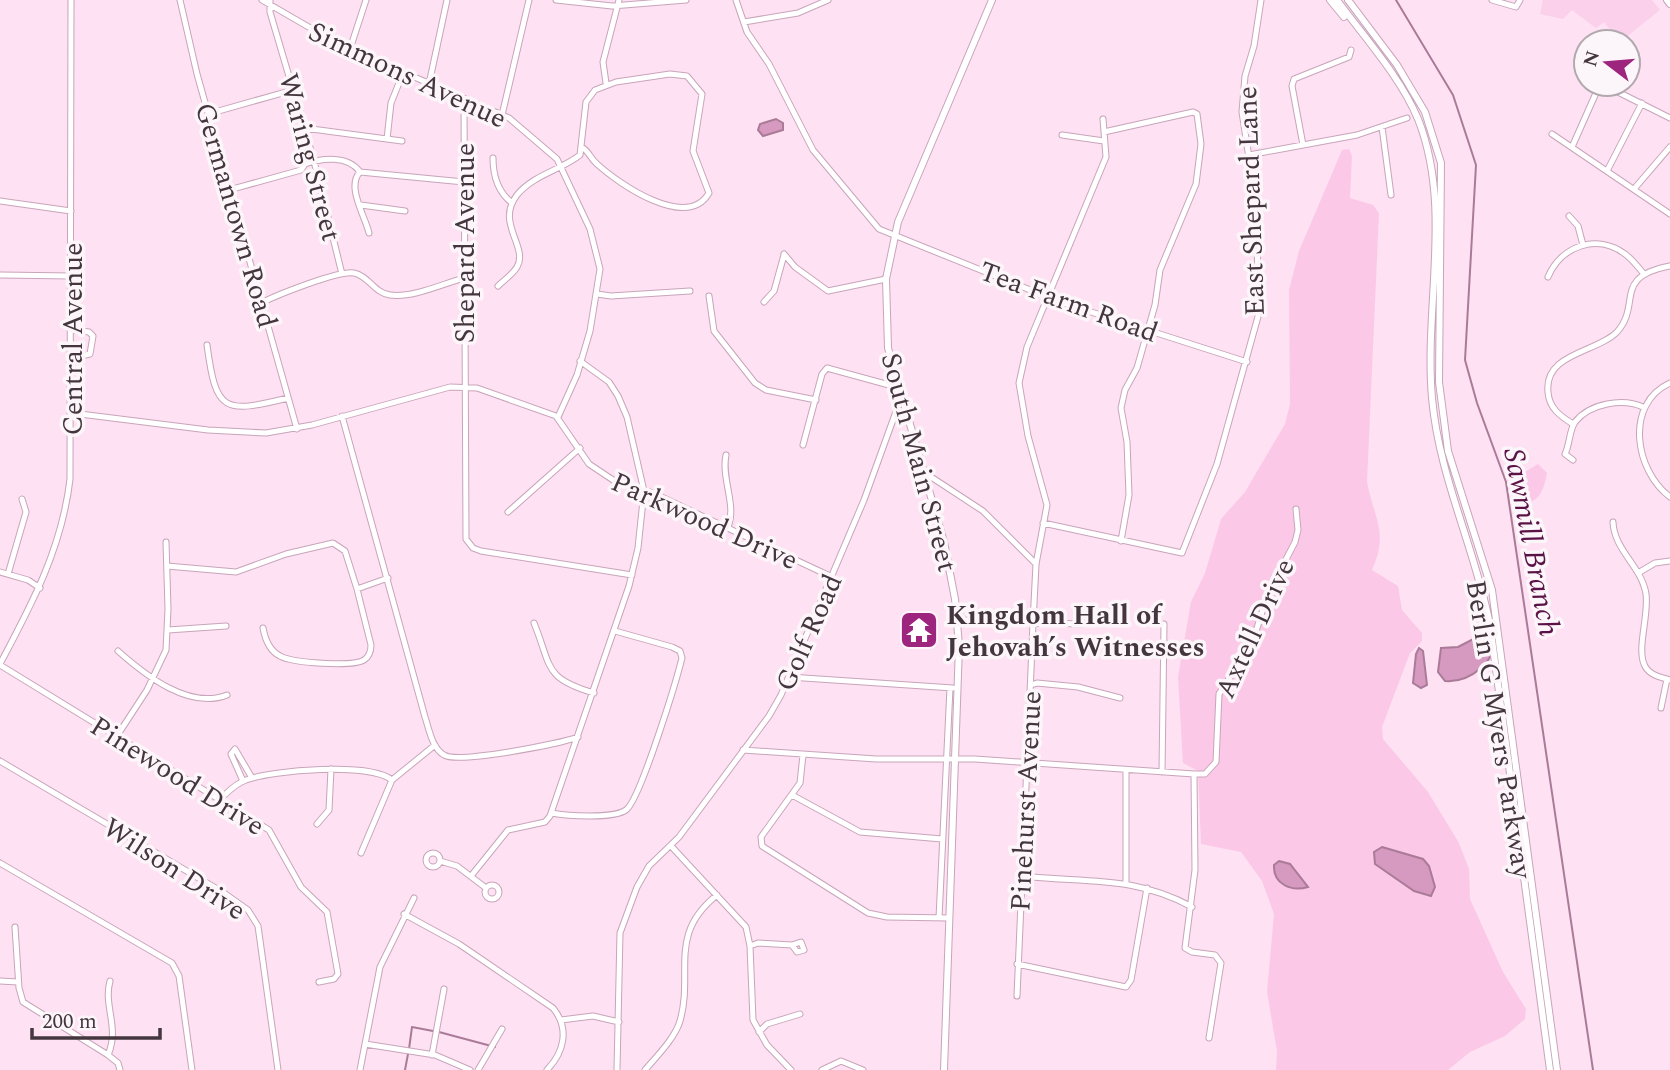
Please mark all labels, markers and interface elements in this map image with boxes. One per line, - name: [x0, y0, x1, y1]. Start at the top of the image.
- street label: Simmons Avenue: [301, 10, 514, 140]
- north arrow: [1572, 28, 1642, 98]
- text: N: [1576, 47, 1608, 70]
- street label: Waring Street: [266, 69, 353, 246]
- street label: East Shepard Lane: [1226, 85, 1277, 317]
- street label: Germantown Road: [183, 98, 288, 333]
- street label: Shepard Avenue: [444, 143, 487, 343]
- street label: Central Avenue: [52, 243, 95, 435]
- street label: Tea Farm Road: [973, 250, 1164, 355]
- street label: South Main Street: [869, 348, 969, 577]
- water label: Sawmill Branch: [1490, 444, 1572, 640]
- street label: Parkwood Drive: [604, 461, 805, 582]
- street label: Axtell Drive: [1204, 552, 1307, 706]
- street label: Golf Road: [764, 567, 854, 698]
- street label: Berlin G Myers Parkway: [1454, 577, 1544, 883]
- place label: Kingdom Hall of Jehovah’s Witnesses: [946, 594, 1205, 669]
- temple icon: Kingdom Hall of Jehovah’s Witnesses: [898, 609, 940, 651]
- street label: Pinehurst Avenue: [999, 690, 1054, 912]
- street label: Pinewood Drive: [81, 705, 273, 847]
- street label: Wilson Drive: [94, 807, 254, 932]
- scale bar: [32, 996, 159, 1040]
- text: 200 m: [42, 1006, 97, 1038]

